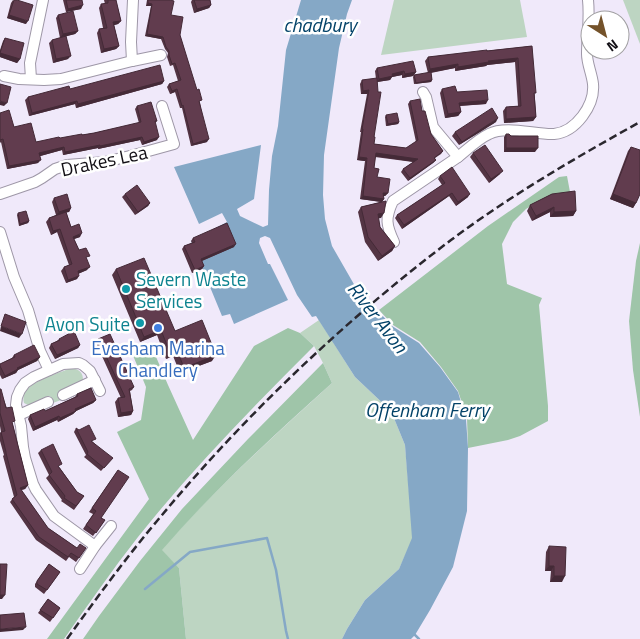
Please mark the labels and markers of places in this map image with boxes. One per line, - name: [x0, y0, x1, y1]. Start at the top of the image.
- place label: Severn Waste Services: [136, 264, 246, 315]
- marker: Severn Waste Services: [120, 283, 132, 295]
- place label: Avon Suite: [45, 309, 130, 338]
- marker: Avon Suite: [134, 317, 146, 329]
- marker: Evesham Marina Chandlery: [152, 322, 164, 334]
- place label: Evesham Marina Chandlery: [91, 333, 225, 384]

